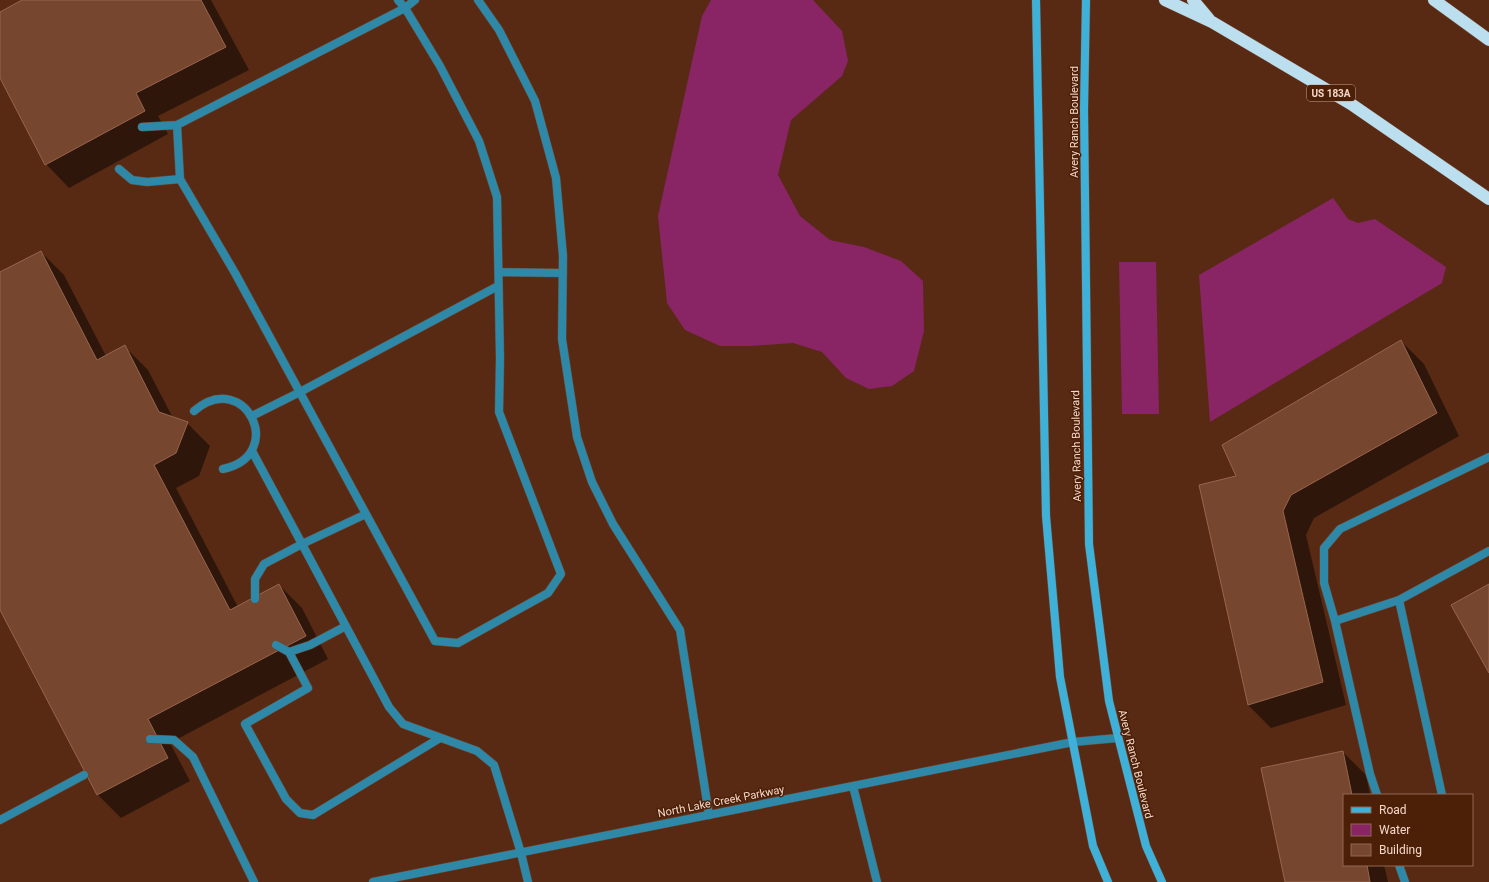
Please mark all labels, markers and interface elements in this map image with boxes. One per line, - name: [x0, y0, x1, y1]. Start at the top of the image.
- street label: Avery Ranch Boulevard: [1068, 66, 1081, 178]
- road number: US 183A: [1307, 85, 1355, 101]
- street label: Avery Ranch Boulevard: [1069, 390, 1084, 502]
- street label: Avery Ranch Boulevard: [1116, 708, 1155, 820]
- street label: North Lake Creek Parkway: [657, 783, 786, 820]
- legend: [1343, 794, 1473, 866]
- text: Road: [1379, 803, 1407, 817]
- text: Water: [1379, 823, 1410, 837]
- text: Building: [1379, 843, 1422, 857]

